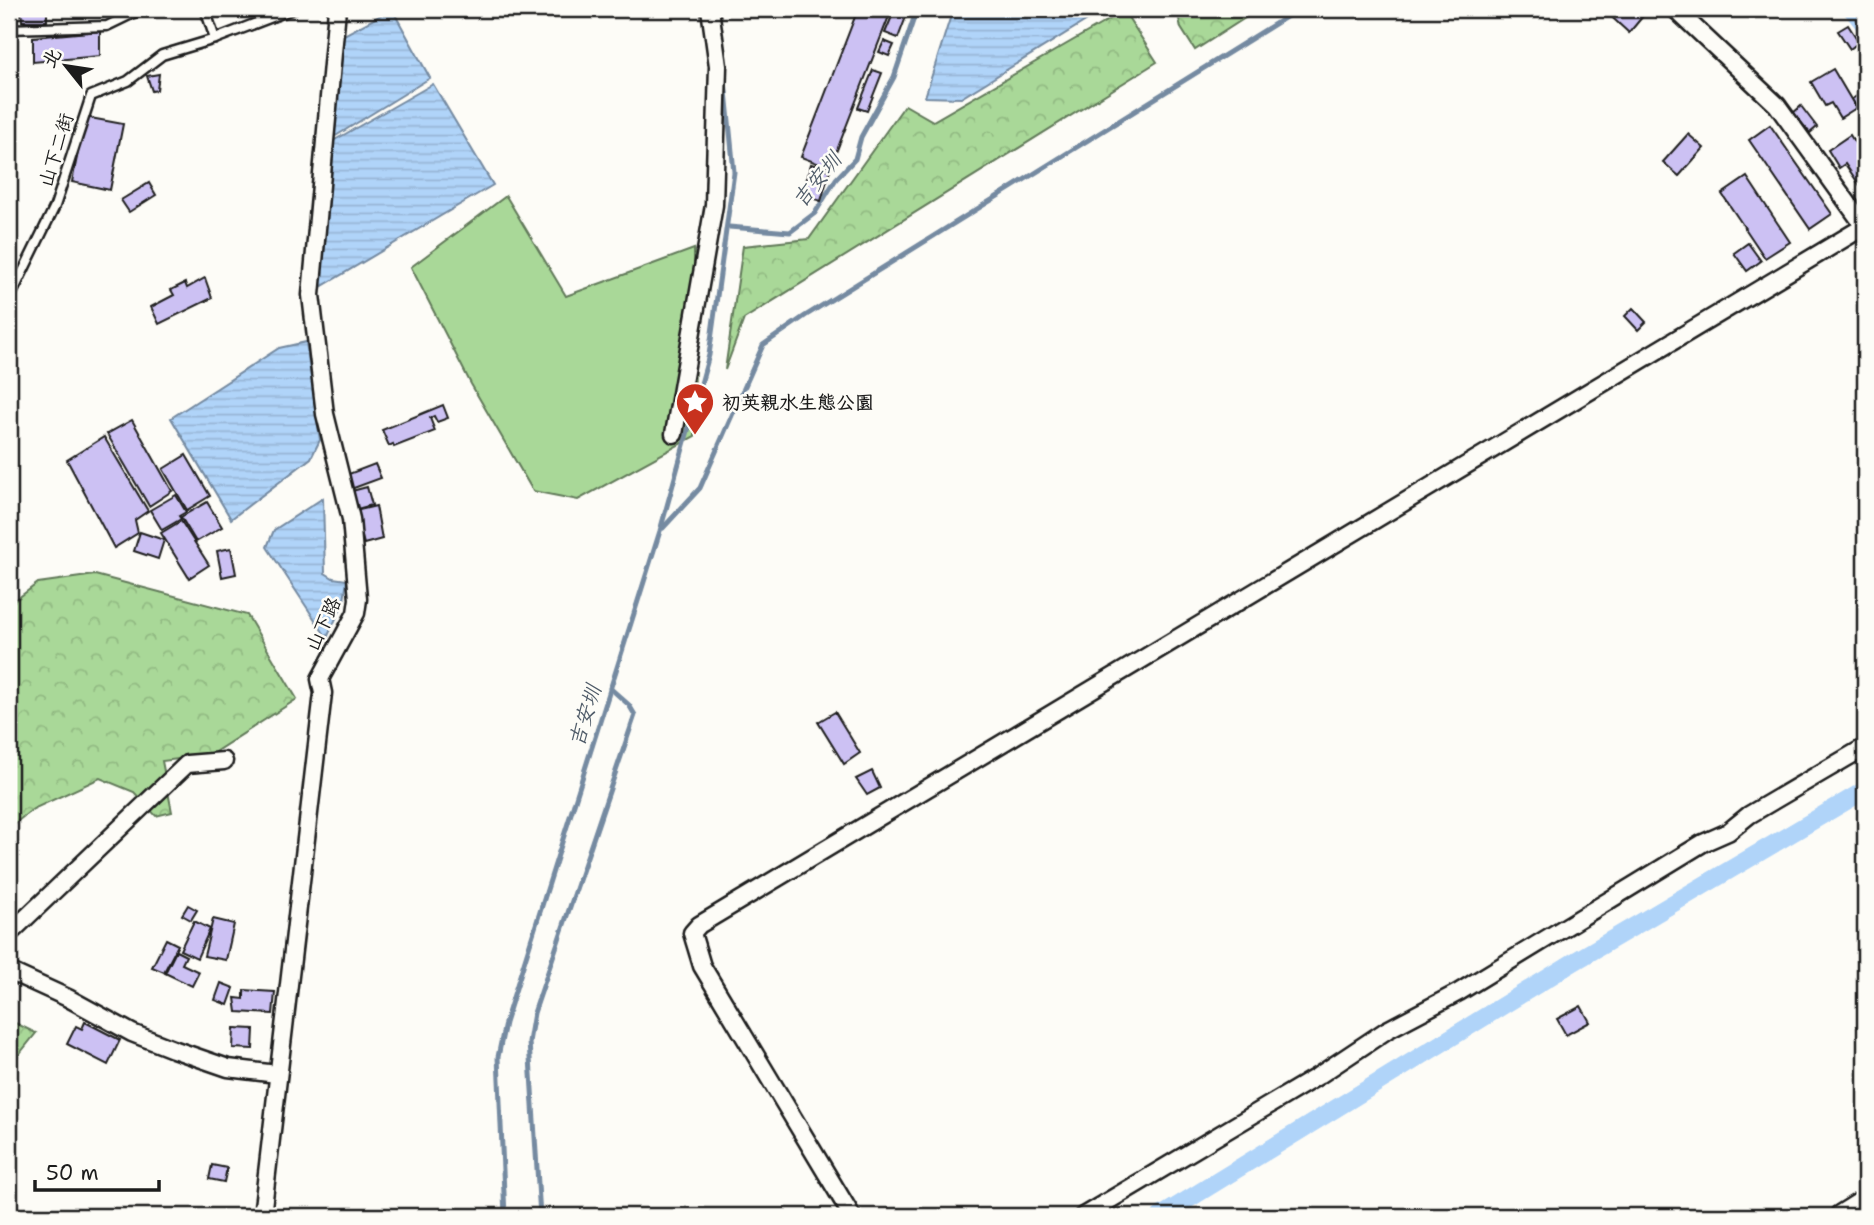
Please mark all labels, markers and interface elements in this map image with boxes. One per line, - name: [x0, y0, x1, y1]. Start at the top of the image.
- north arrow: [32, 32, 102, 102]
- text: 北: [36, 43, 67, 72]
- street label: 山下二街: [33, 110, 79, 190]
- water label: 吉安圳: [786, 145, 849, 213]
- place icon: 初英親水生態公園: [674, 381, 716, 436]
- place label: 初英親水生態公園: [722, 390, 874, 415]
- street label: 山下路: [300, 593, 346, 655]
- water label: 吉安圳: [562, 680, 608, 750]
- scale bar: [35, 1148, 159, 1192]
- text: 50 m: [46, 1159, 99, 1187]

